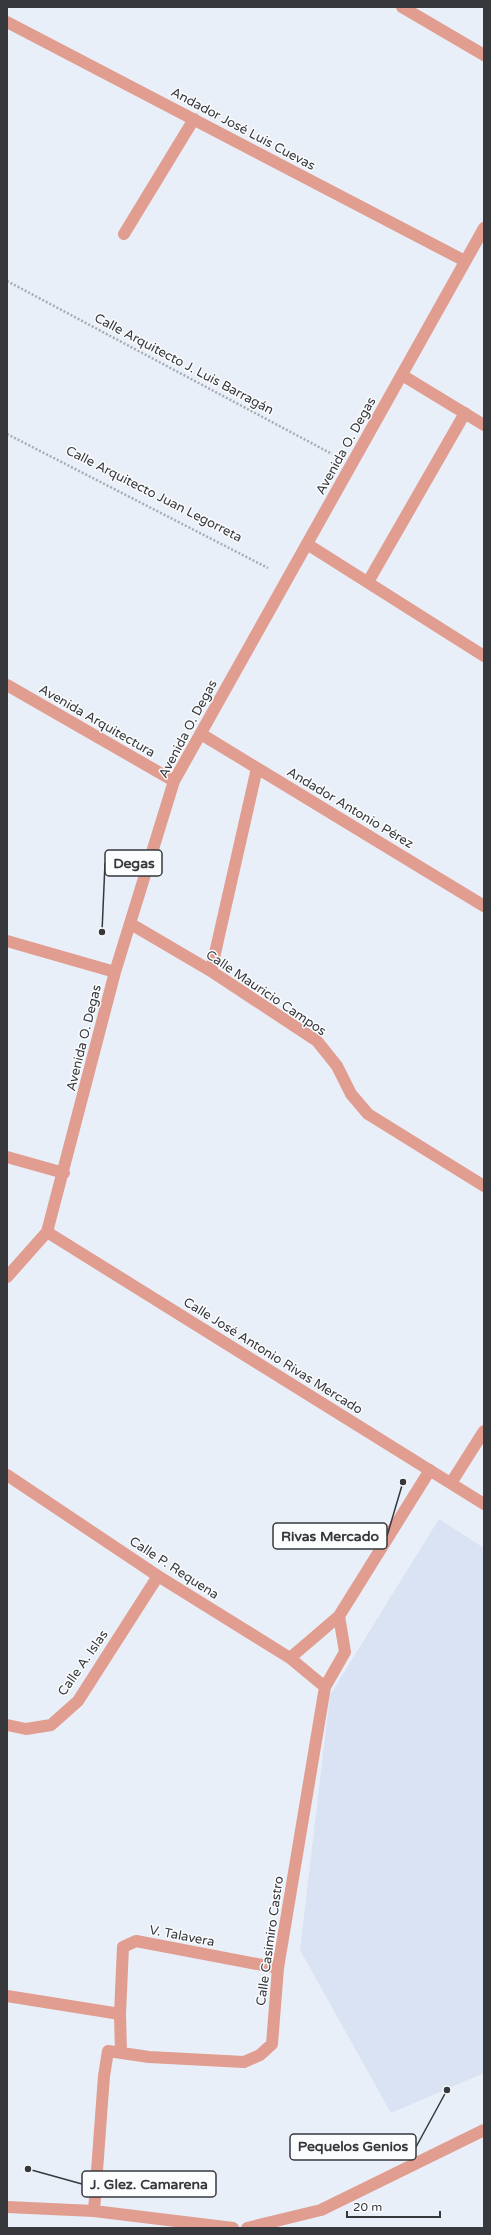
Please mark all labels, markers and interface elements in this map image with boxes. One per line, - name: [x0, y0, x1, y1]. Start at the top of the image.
- street label: Andador José Luis Cuevas: [168, 84, 318, 174]
- street label: Calle Arquitecto J. Luis Barragán: [92, 310, 276, 418]
- street label: Avenida O. Degas: [313, 394, 379, 498]
- street label: Calle Arquitecto Juan Legorreta: [63, 442, 245, 546]
- street label: Avenida O. Degas: [155, 677, 221, 781]
- street label: Avenida Arquitectura: [36, 681, 158, 761]
- street label: Andador Antonio Pérez: [284, 764, 416, 852]
- callout: Degas: [105, 850, 162, 876]
- text: Degas: [113, 855, 155, 872]
- street label: Calle Mauricio Campos: [203, 947, 329, 1039]
- street label: Avenida O. Degas: [63, 983, 105, 1093]
- street label: Calle José Antonio Rivas Mercado: [180, 1294, 366, 1418]
- callout: Rivas Mercado: [273, 1523, 387, 1549]
- text: Rivas Mercado: [281, 1528, 380, 1545]
- street label: Calle P. Requena: [126, 1533, 222, 1603]
- street label: Calle A. Islas: [54, 1627, 112, 1699]
- street label: Calle Casimiro Castro: [253, 1875, 287, 2007]
- street label: V. Talavera: [148, 1922, 216, 1950]
- callout: Pequelos Genios: [290, 2134, 416, 2160]
- text: Pequelos Genios: [298, 2138, 409, 2155]
- callout: J. Glez. Camarena: [82, 2171, 216, 2197]
- text: J. Glez. Camarena: [89, 2176, 208, 2193]
- scale bar: [347, 2193, 440, 2219]
- text: 20 m: [353, 2200, 382, 2214]

